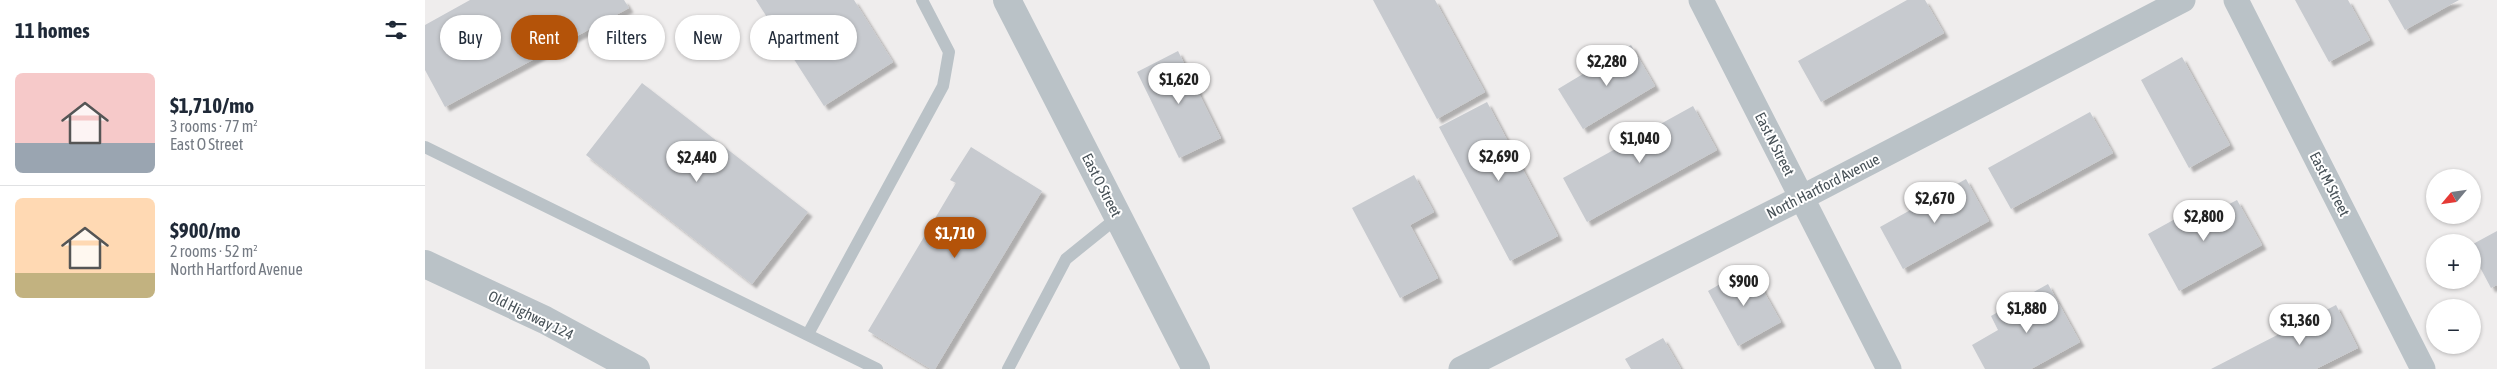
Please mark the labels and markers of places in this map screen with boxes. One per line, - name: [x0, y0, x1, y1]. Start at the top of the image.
- pin: $2,280: [1566, 44, 1648, 87]
- pin: $1,620: [1138, 62, 1220, 105]
- pin: $1,040: [1599, 121, 1681, 164]
- pin: $2,440: [656, 140, 738, 183]
- pin: $2,690: [1458, 140, 1540, 182]
- pin: $2,670: [1894, 182, 1976, 224]
- pin: $2,800: [2163, 200, 2245, 242]
- pin: $1,710: [914, 216, 996, 259]
- pin: $900: [1714, 264, 1774, 307]
- pin: $1,880: [1986, 292, 2068, 334]
- pin: $1,360: [2259, 304, 2341, 346]

